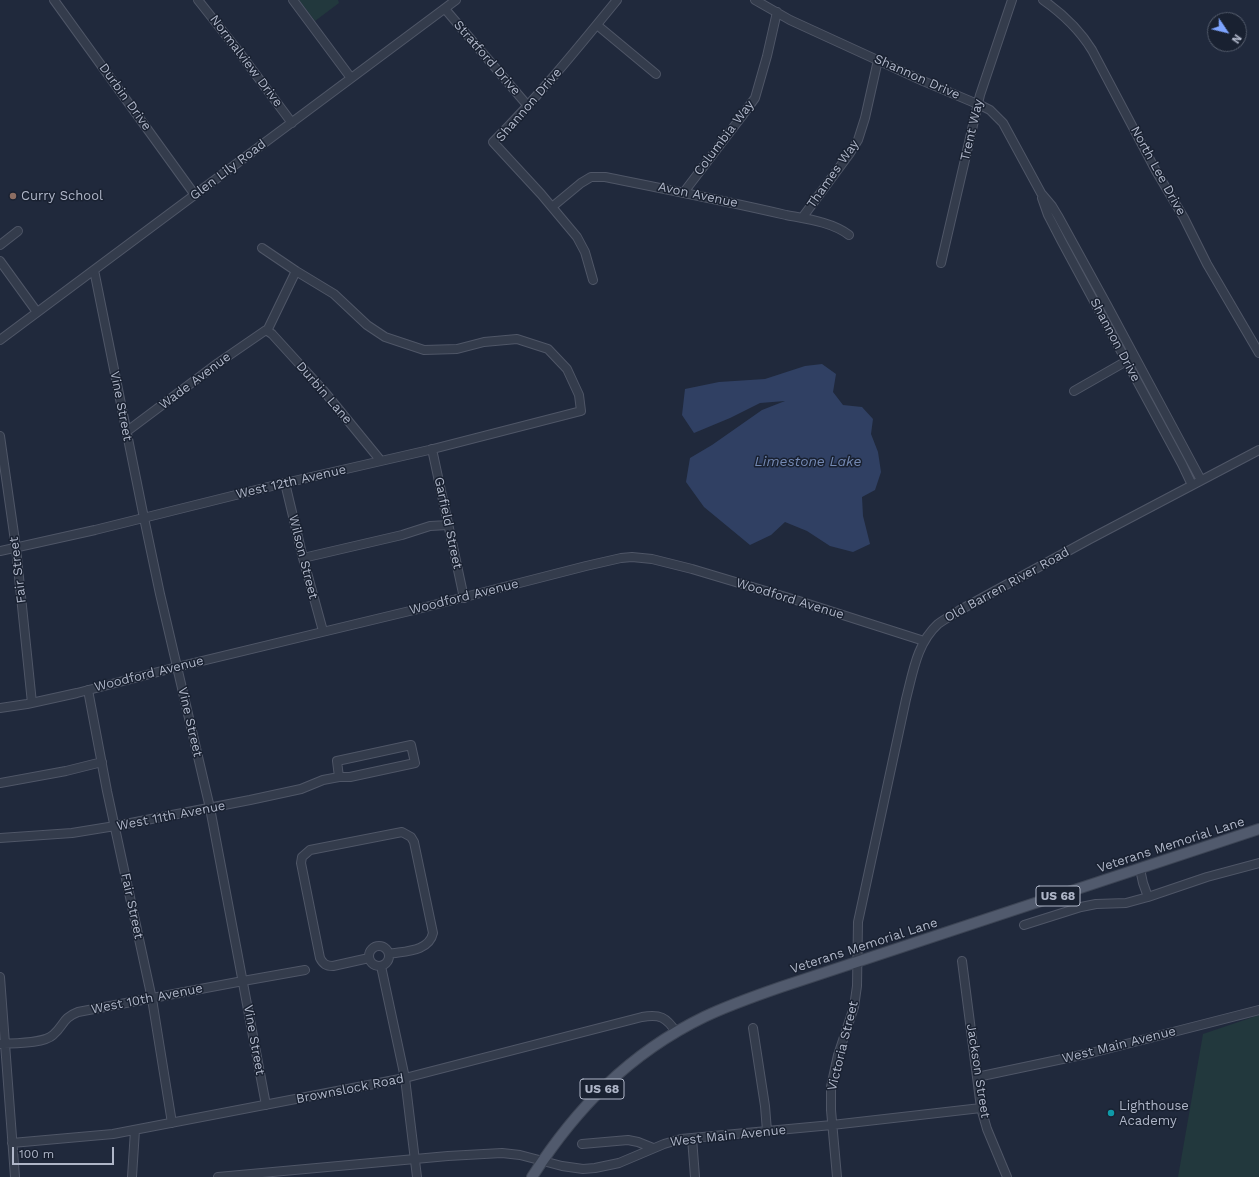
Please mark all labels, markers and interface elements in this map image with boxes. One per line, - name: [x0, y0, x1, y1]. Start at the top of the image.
- street label: Normalview Drive: [206, 12, 286, 110]
- north arrow: [1207, 12, 1247, 52]
- street label: Stratford Drive: [450, 17, 524, 99]
- text: N: [1229, 32, 1244, 46]
- street label: Shannon Drive: [872, 51, 962, 103]
- street label: Durbin Drive: [95, 60, 155, 134]
- street label: Shannon Drive: [493, 65, 565, 145]
- street label: Columbia Way: [691, 97, 757, 179]
- street label: Trent Way: [957, 98, 987, 162]
- street label: North Lee Drive: [1127, 124, 1189, 218]
- street label: Glen Lily Road: [187, 136, 269, 204]
- street label: Thames Way: [804, 137, 862, 211]
- street label: Avon Avenue: [657, 179, 739, 211]
- place label: Curry School: [21, 188, 103, 204]
- marker: Curry School: [8, 191, 18, 201]
- street label: Shannon Drive: [1086, 296, 1144, 384]
- street label: Wade Avenue: [156, 349, 234, 413]
- street label: Durbin Lane: [293, 359, 355, 427]
- street label: Vine Street: [107, 370, 135, 442]
- water label: Limestone Lake: [755, 454, 861, 470]
- street label: West 12th Avenue: [234, 462, 348, 502]
- street label: Garfield Street: [431, 475, 465, 571]
- street label: Wilson Street: [285, 513, 321, 601]
- street label: Fair Street: [6, 536, 30, 604]
- street label: Old Barren River Road: [942, 544, 1072, 626]
- street label: Woodford Avenue: [734, 575, 846, 623]
- street label: Woodford Avenue: [408, 576, 520, 618]
- street label: Woodford Avenue: [93, 653, 205, 695]
- street label: Vine Street: [174, 686, 206, 758]
- street label: West 11th Avenue: [115, 798, 227, 834]
- street label: Veterans Memorial Lane: [1095, 814, 1247, 876]
- street label: Fair Street: [117, 872, 147, 940]
- road number: US 68: [1036, 886, 1080, 906]
- street label: Veterans Memorial Lane: [788, 915, 940, 977]
- street label: West 10th Avenue: [90, 981, 204, 1017]
- street label: Victoria Street: [824, 999, 862, 1093]
- street label: Vine Street: [240, 1004, 268, 1076]
- street label: Jackson Street: [963, 1023, 993, 1119]
- street label: West Main Avenue: [1061, 1023, 1177, 1067]
- street label: Brownslock Road: [295, 1071, 405, 1107]
- road number: US 68: [580, 1079, 624, 1099]
- place label: Lighthouse Academy: [1119, 1098, 1189, 1129]
- marker: Lighthouse Academy: [1106, 1108, 1116, 1118]
- street label: West Main Avenue: [669, 1122, 787, 1150]
- scale bar: [14, 1139, 116, 1165]
- text: 100 m: [19, 1147, 54, 1161]

